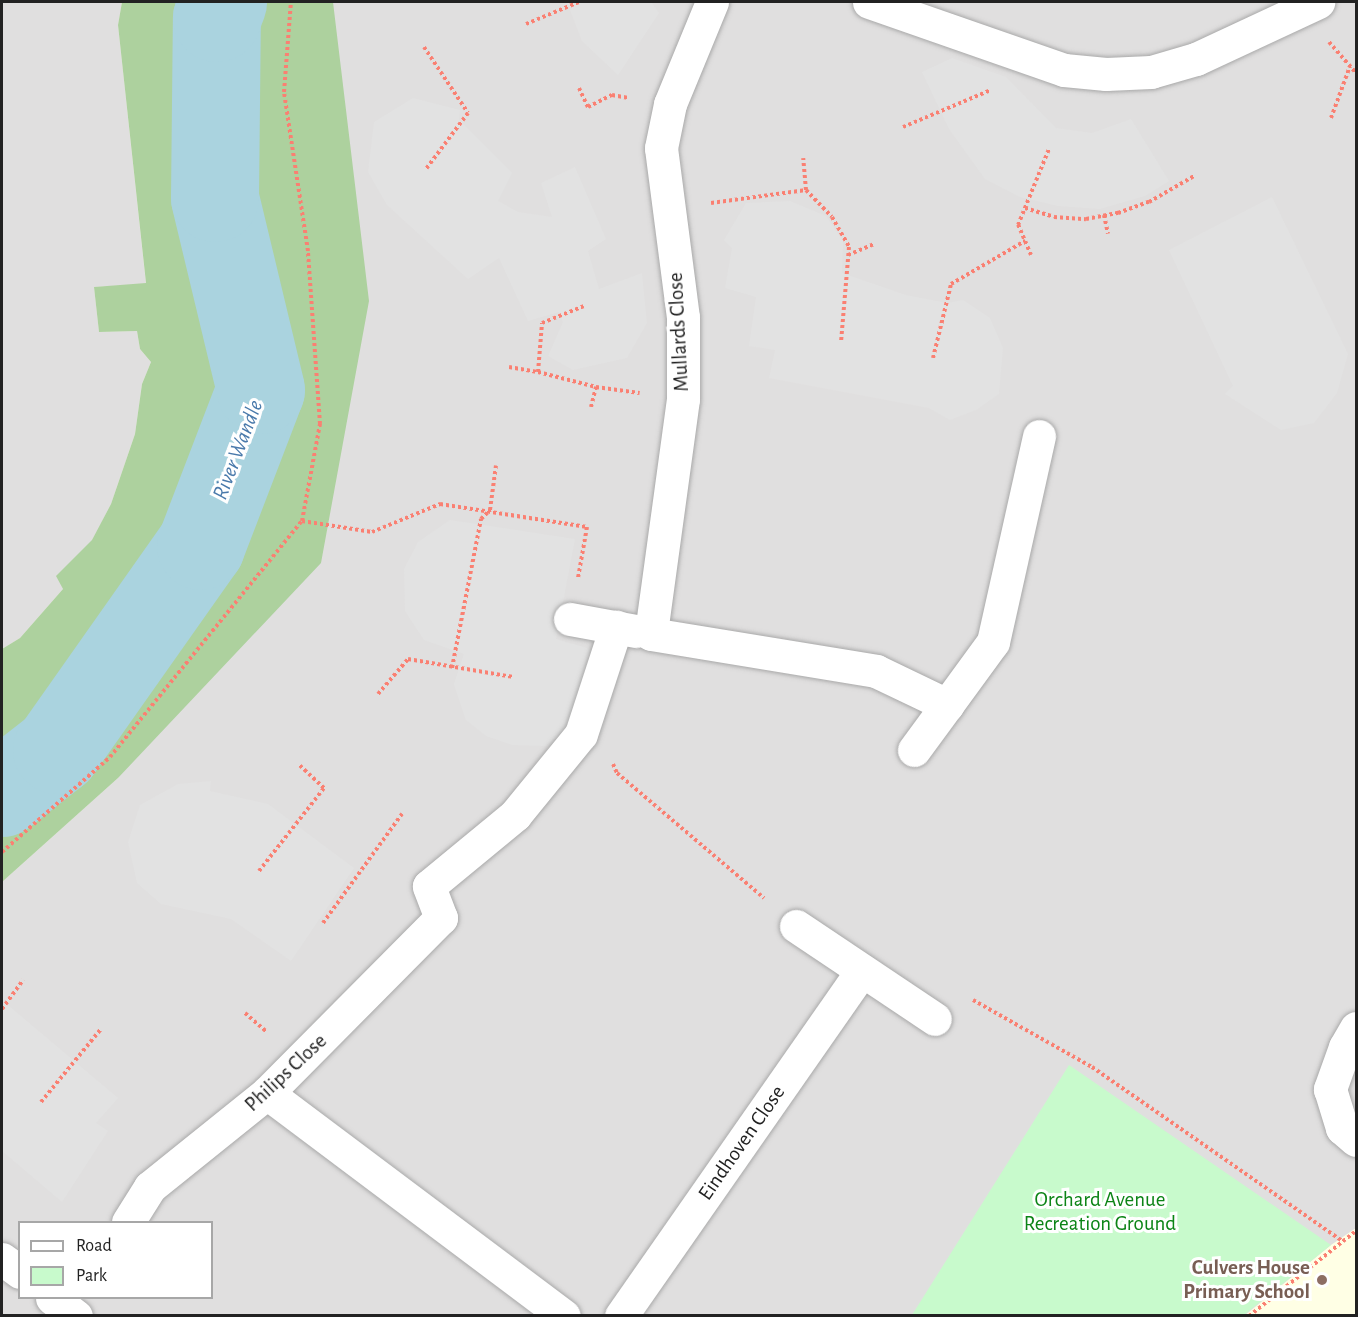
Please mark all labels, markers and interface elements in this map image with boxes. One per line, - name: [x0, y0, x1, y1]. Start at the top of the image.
- street label: Mullards Close: [663, 272, 695, 392]
- water label: River Wandle: [207, 396, 269, 504]
- street label: Philips Close: [240, 1029, 332, 1117]
- street label: Eindhoven Close: [693, 1081, 791, 1205]
- park label: Orchard Avenue Recreation Ground: [1024, 1187, 1176, 1237]
- legend: [18, 1221, 213, 1299]
- text: Road: [76, 1237, 112, 1255]
- place label: Culvers House Primary School: [1183, 1255, 1310, 1305]
- text: Park: [76, 1267, 107, 1285]
- marker: Culvers House Primary School: [1315, 1273, 1329, 1287]

